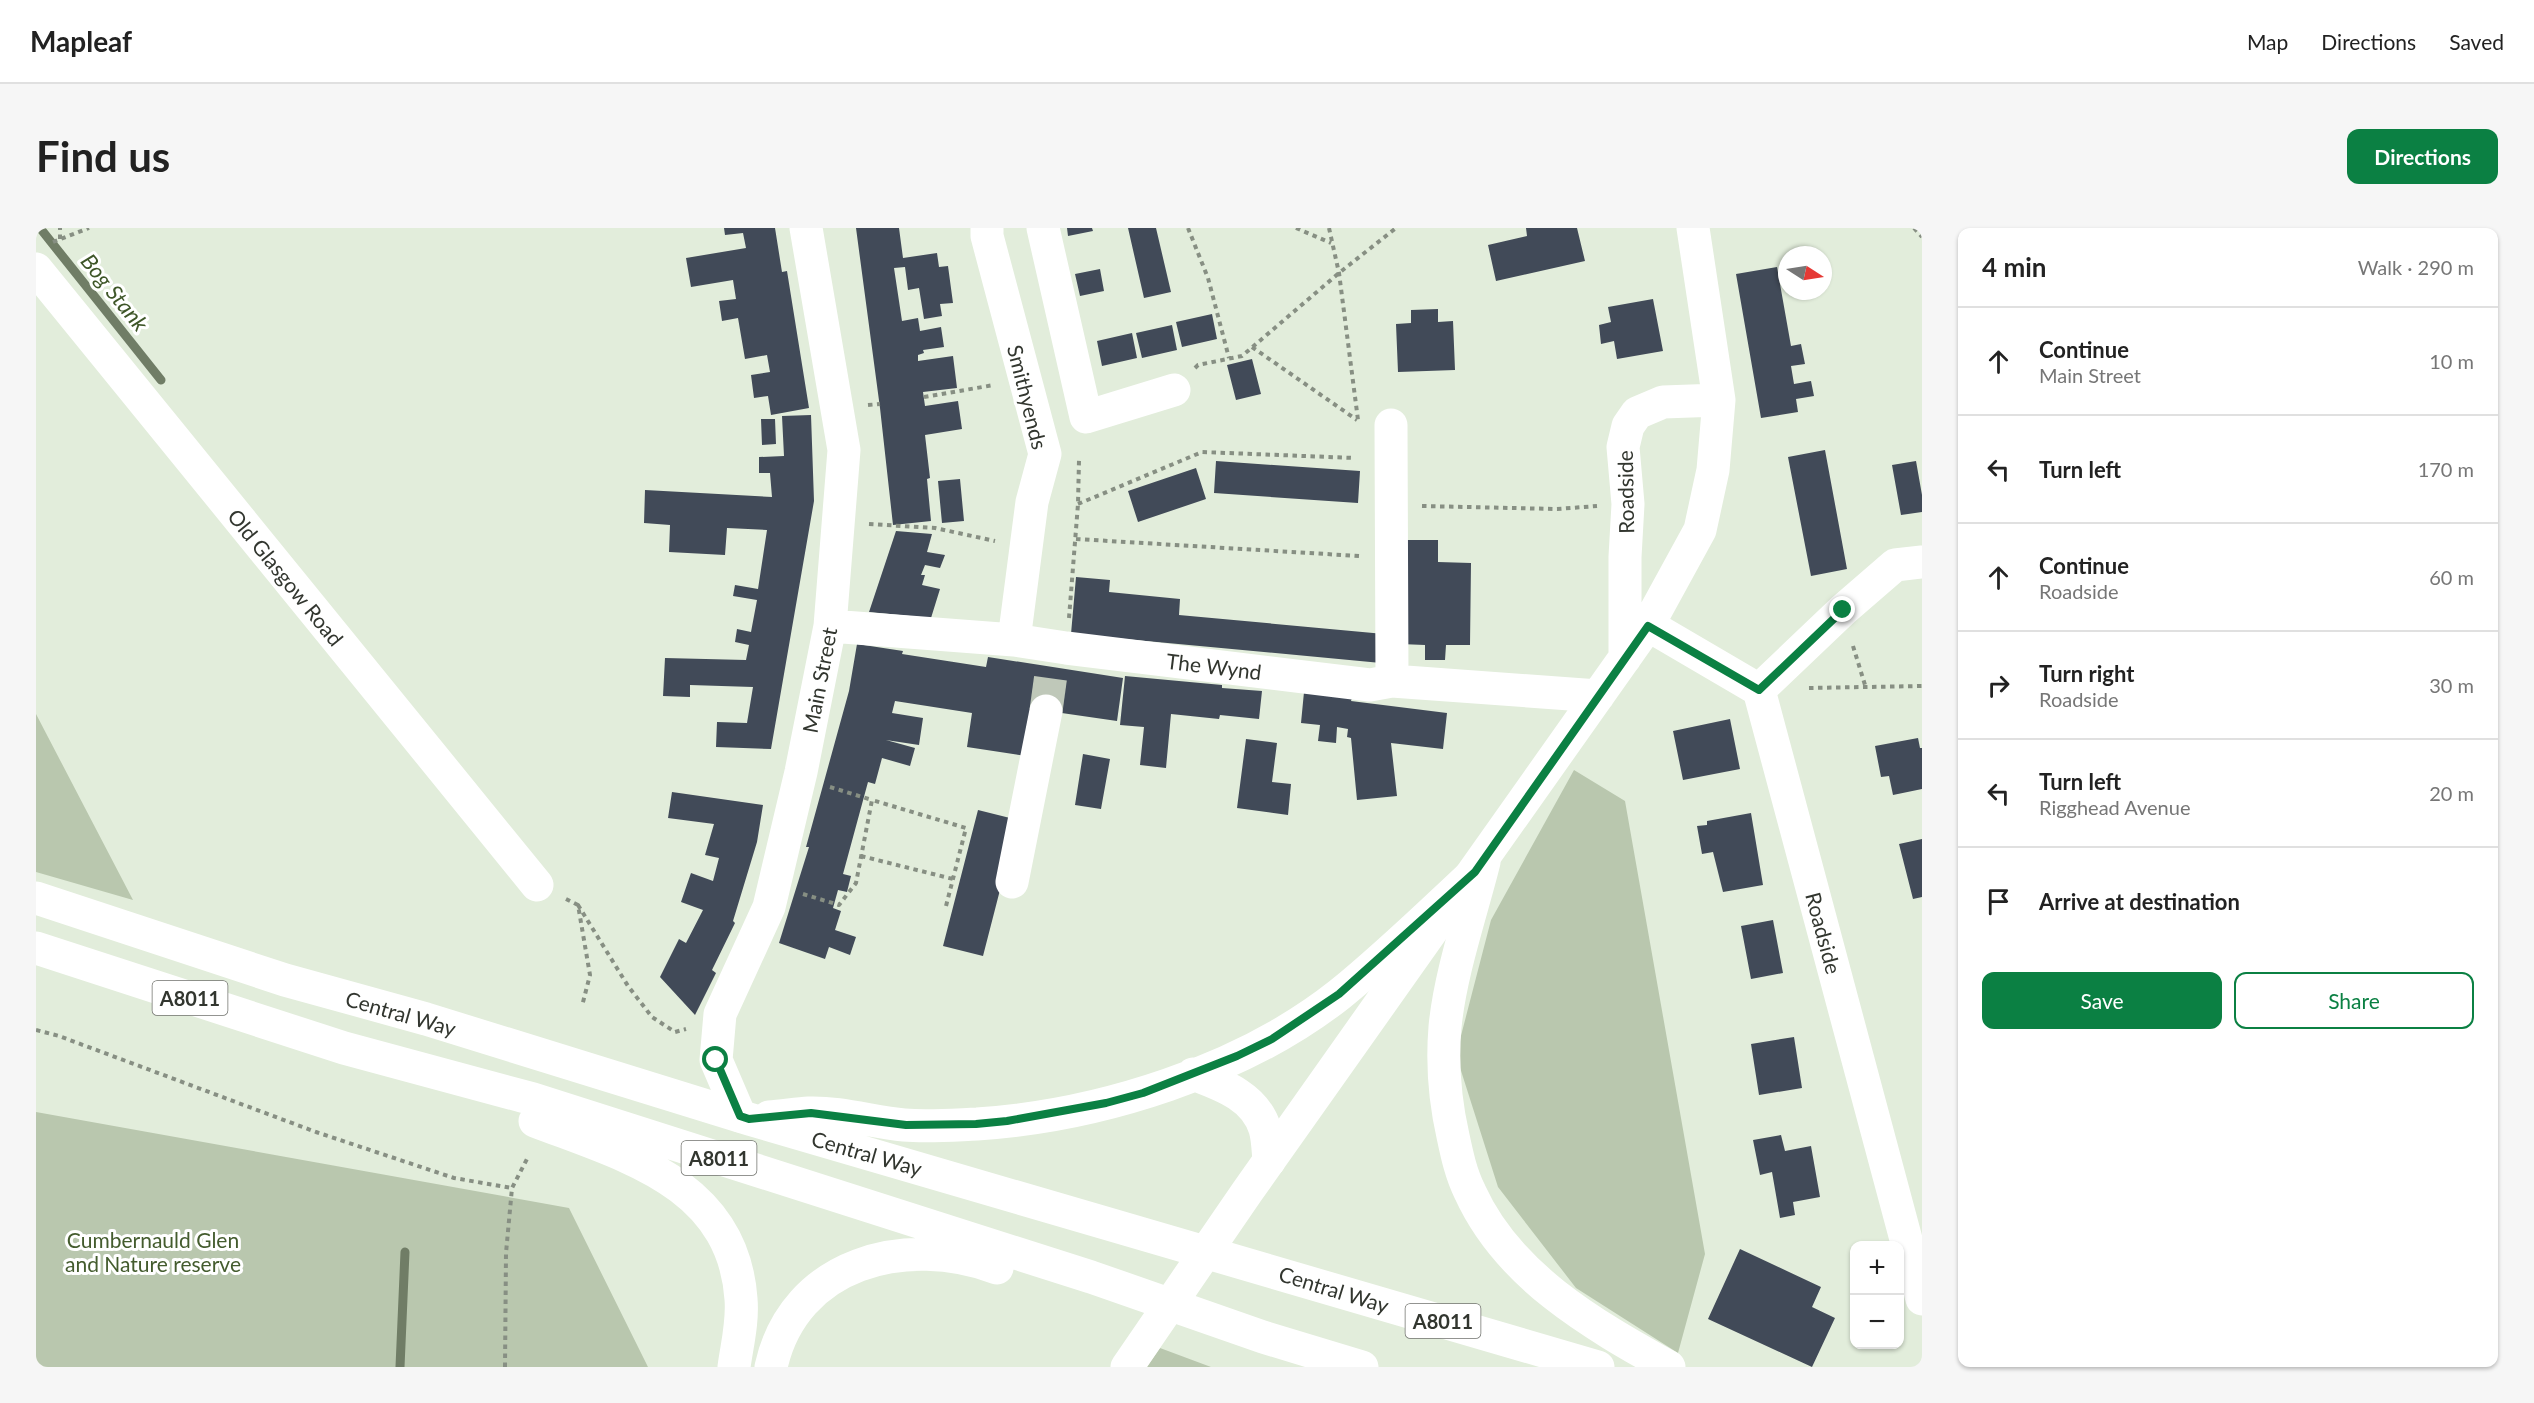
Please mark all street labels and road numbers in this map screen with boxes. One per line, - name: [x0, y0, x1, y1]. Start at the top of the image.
- street label: Smithyends: [1003, 342, 1053, 452]
- street label: Roadside: [1612, 450, 1638, 534]
- street label: Old Glasgow Road: [223, 504, 349, 650]
- street label: Main Street: [797, 625, 842, 735]
- street label: The Wynd: [1165, 648, 1263, 684]
- street label: Roadside: [1801, 889, 1847, 977]
- road number: A8011: [152, 981, 228, 1015]
- street label: Central Way: [343, 985, 459, 1041]
- street label: Central Way: [809, 1125, 925, 1181]
- road number: A8011: [682, 1141, 756, 1175]
- street label: Central Way: [1276, 1260, 1392, 1318]
- road number: A8011: [1406, 1304, 1480, 1338]

